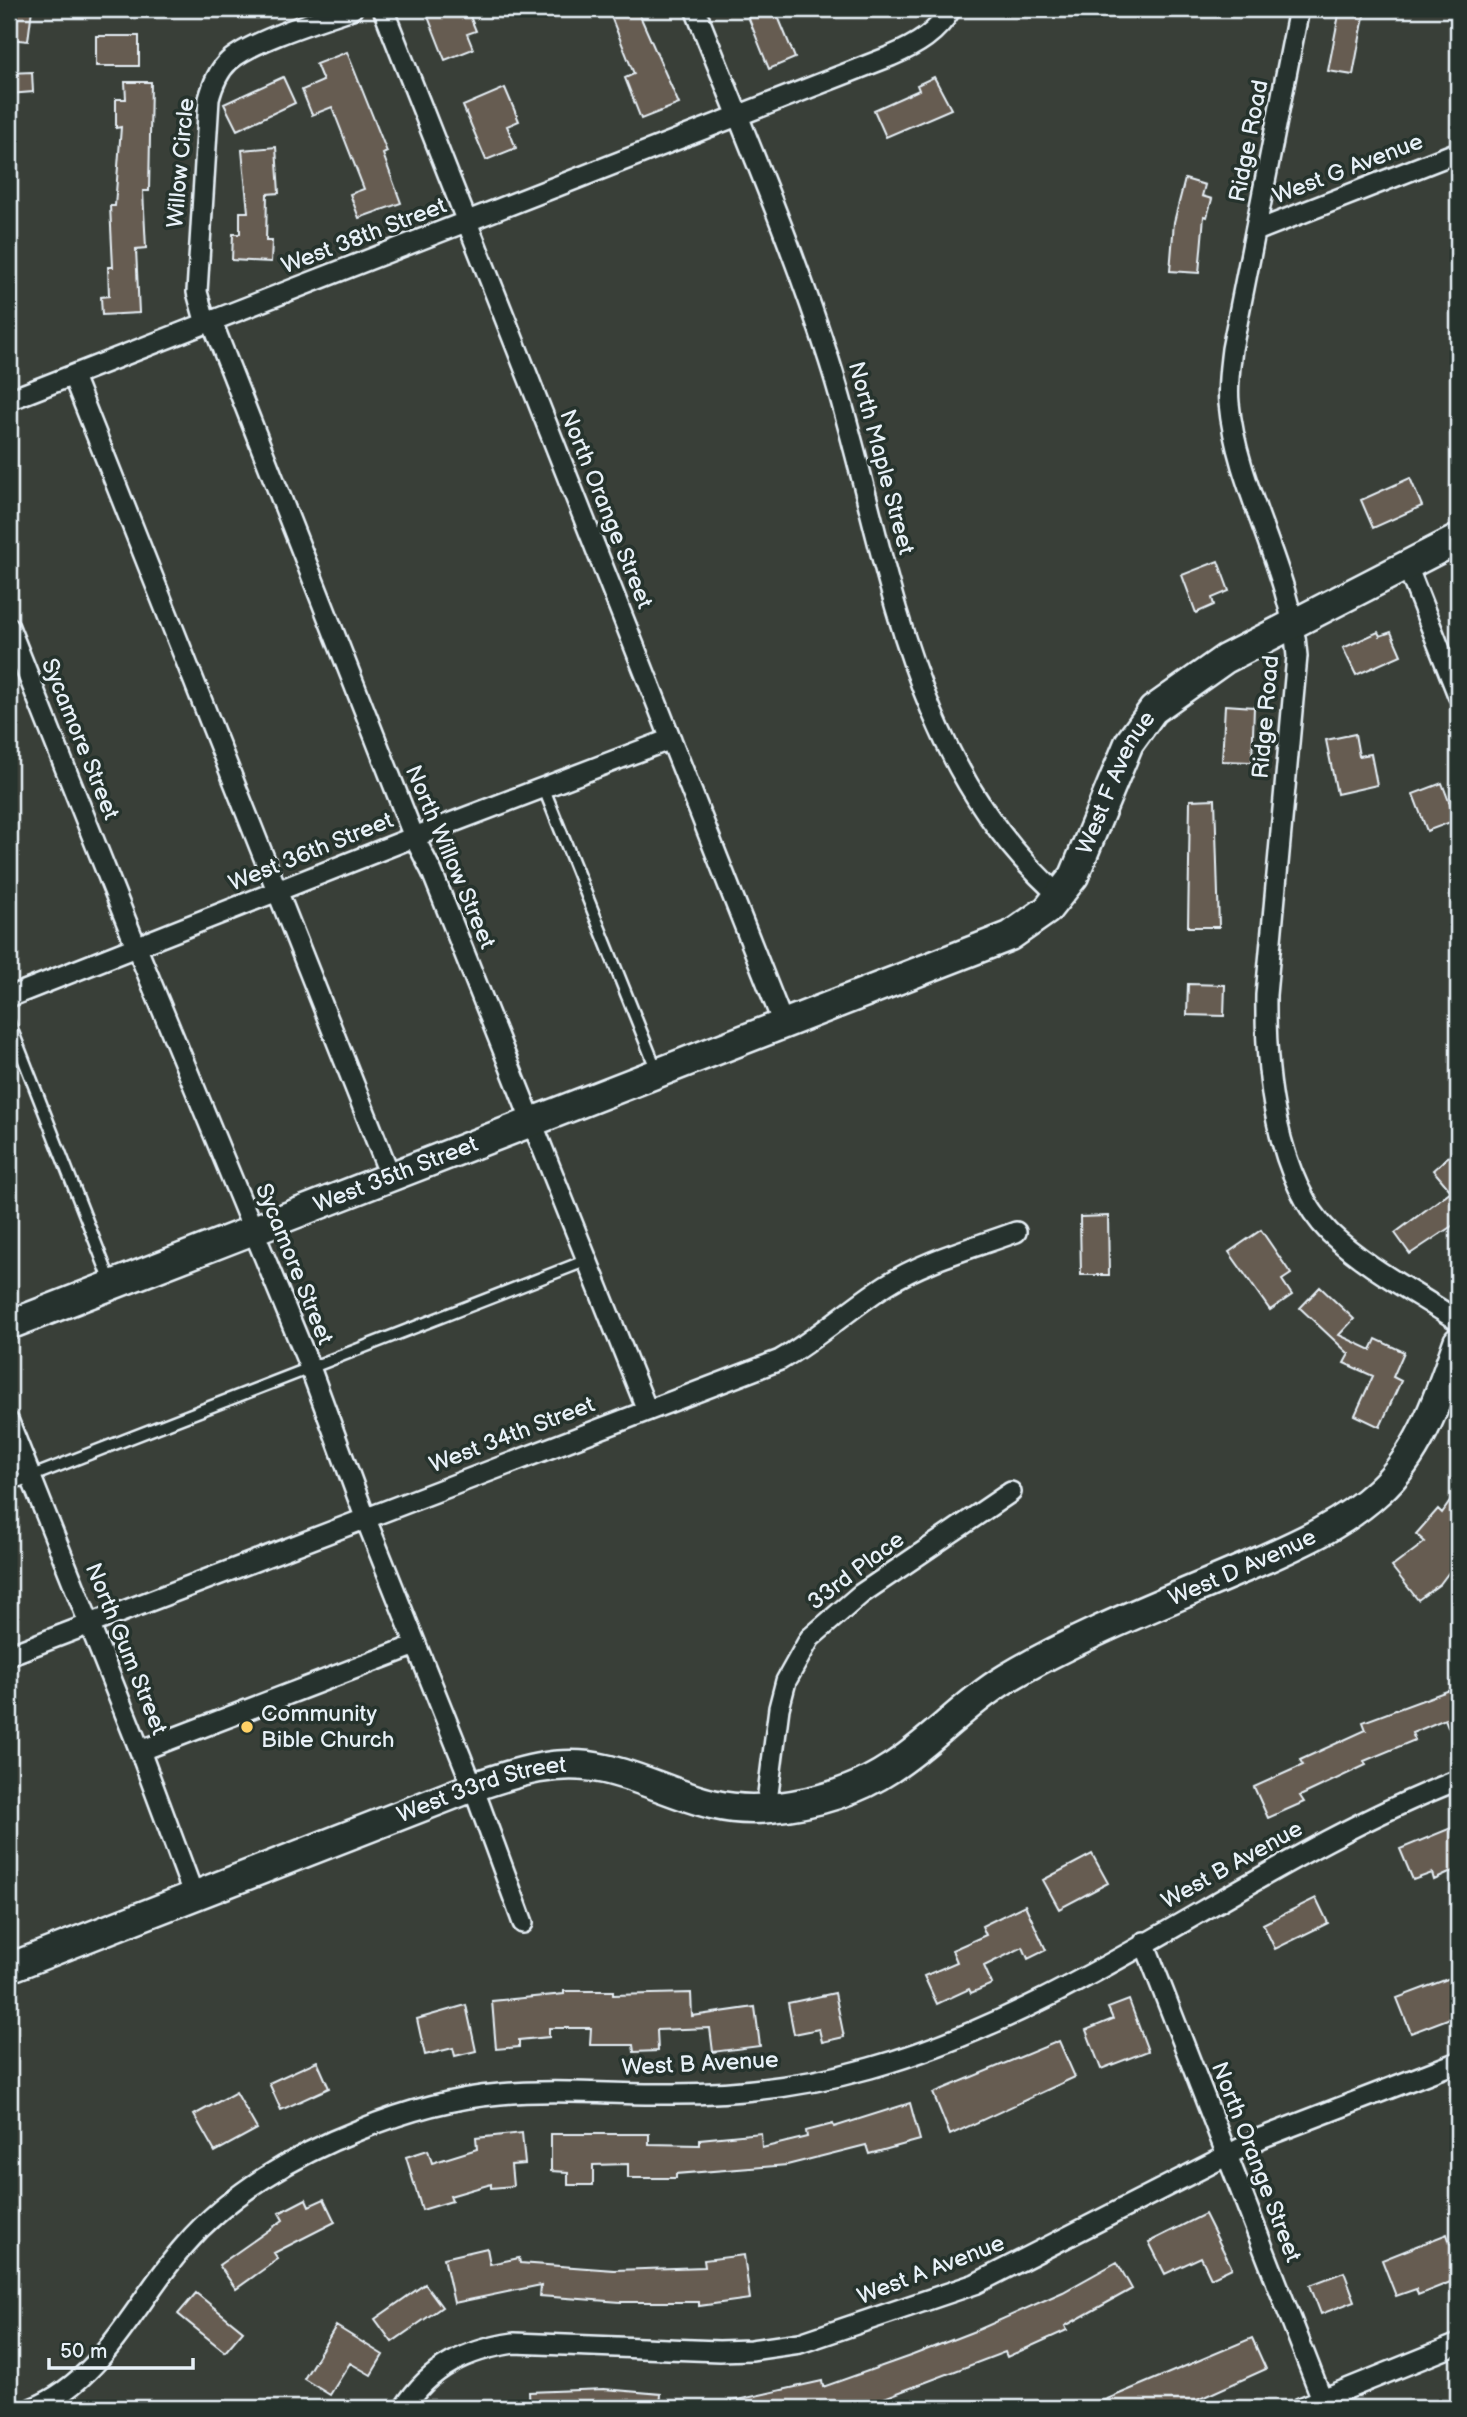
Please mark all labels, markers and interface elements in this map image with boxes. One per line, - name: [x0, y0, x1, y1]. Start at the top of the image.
- street label: Ridge Road: [1223, 78, 1275, 204]
- street label: Willow Circle: [161, 97, 201, 229]
- street label: West G Avenue: [1269, 128, 1427, 210]
- street label: West 38th Street: [278, 192, 450, 280]
- street label: North Maple Street: [842, 358, 920, 558]
- street label: North Orange Street: [553, 405, 659, 613]
- street label: Sycamore Street: [35, 654, 125, 824]
- street label: Ridge Road: [1247, 654, 1285, 780]
- street label: West F Avenue: [1071, 706, 1162, 858]
- street label: North Willow Street: [399, 761, 501, 953]
- street label: West 36th Street: [225, 806, 397, 898]
- street label: West 35th Street: [310, 1130, 482, 1219]
- street label: Sycamore Street: [249, 1179, 339, 1349]
- street label: West 34th Street: [425, 1391, 599, 1479]
- street label: West D Avenue: [1164, 1523, 1321, 1612]
- street label: 33rd Place: [802, 1526, 910, 1616]
- street label: North Gum Street: [79, 1559, 173, 1739]
- place label: Community Bible Church: [261, 1700, 394, 1754]
- marker: Community Bible Church: [239, 1719, 255, 1735]
- street label: West 33rd Street: [393, 1751, 567, 1829]
- street label: West B Avenue: [1157, 1815, 1307, 1915]
- street label: West B Avenue: [621, 2046, 779, 2082]
- street label: North Orange Street: [1205, 2058, 1307, 2266]
- street label: West A Avenue: [853, 2229, 1009, 2311]
- scale bar: [49, 2326, 192, 2370]
- text: 50 m: [60, 2339, 107, 2364]

